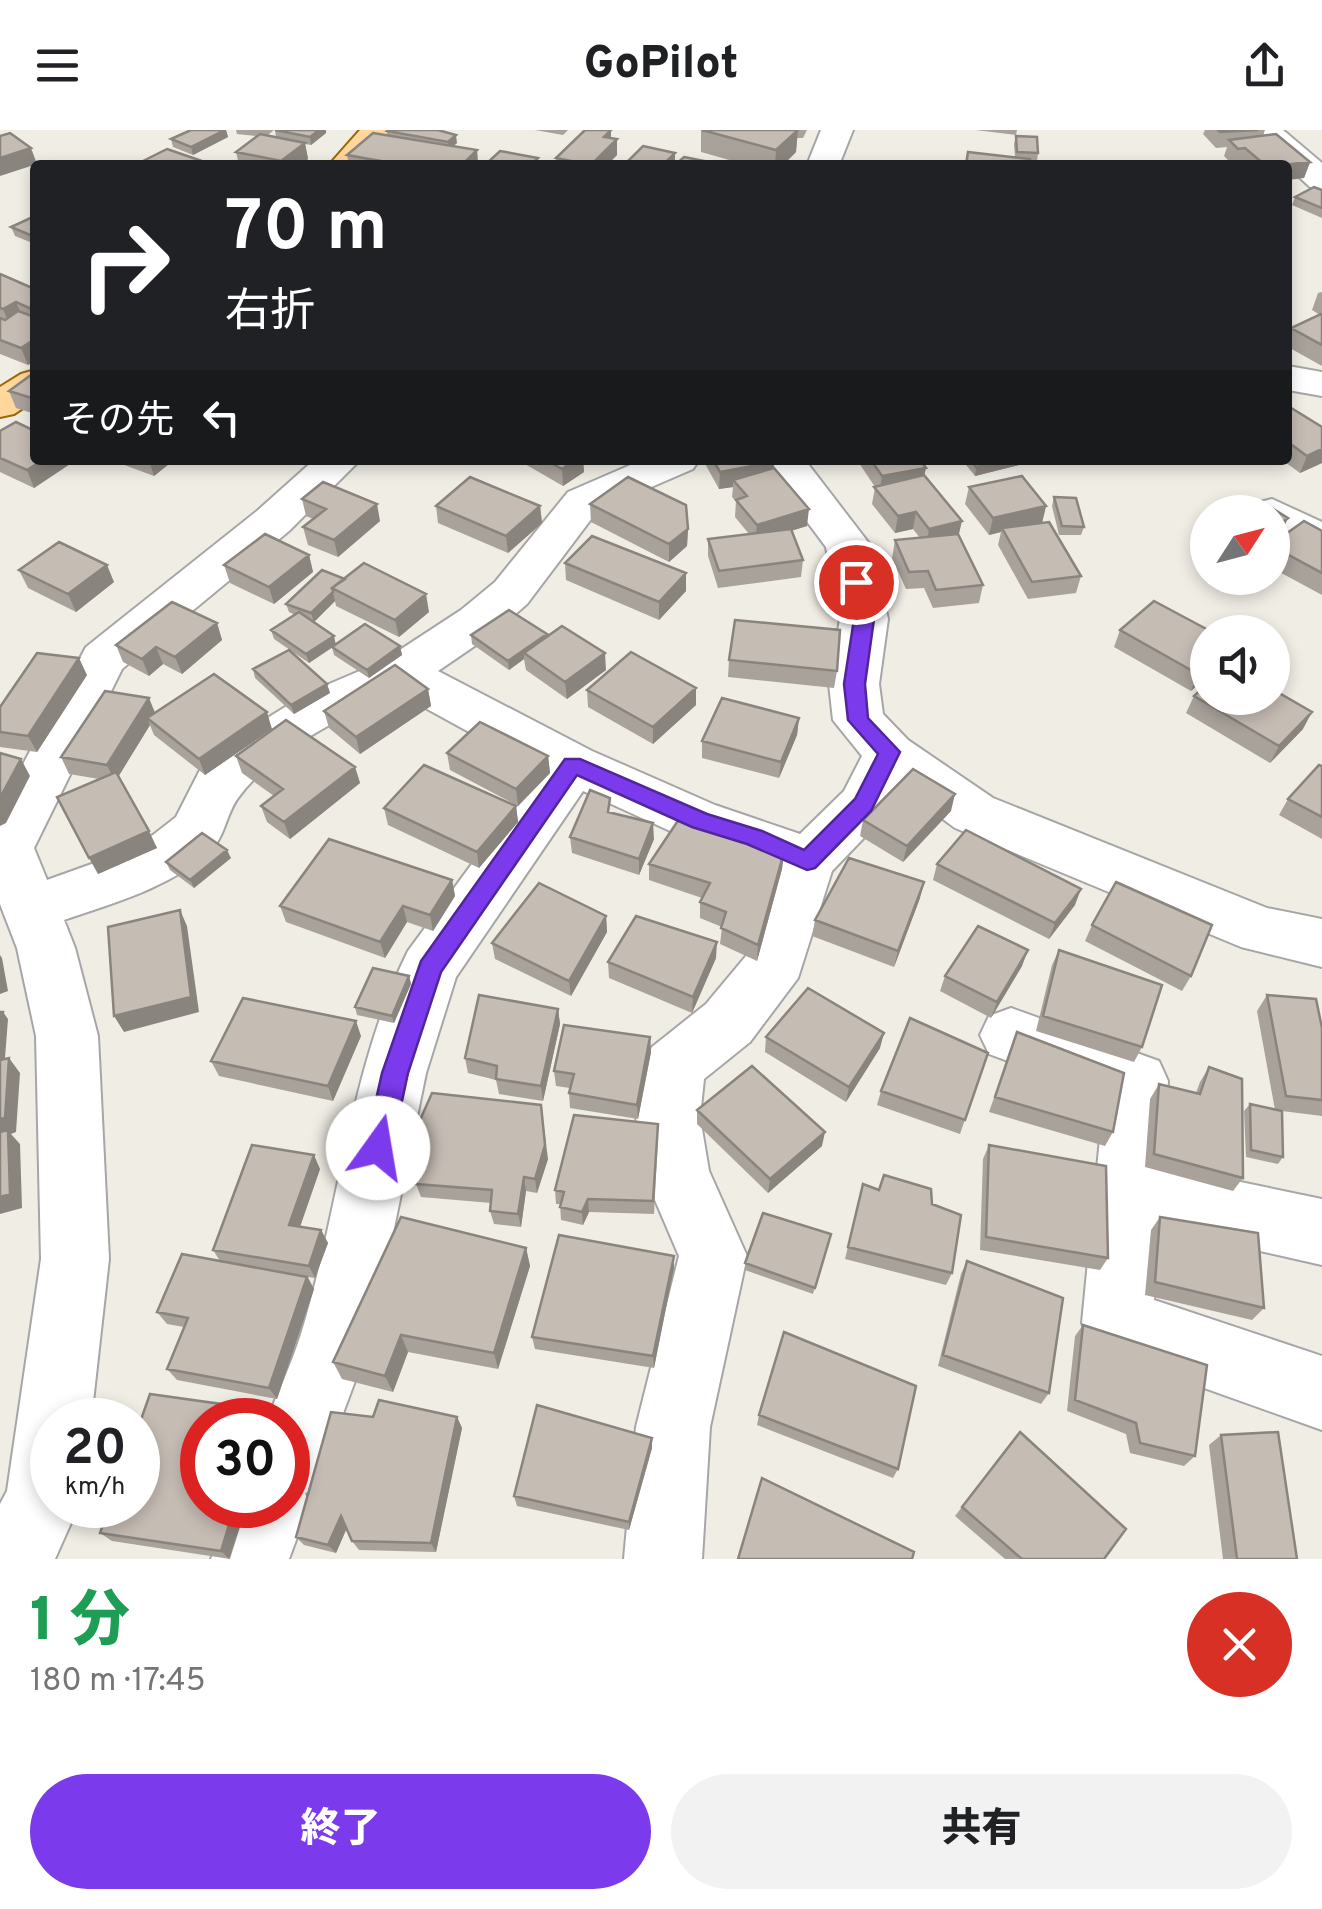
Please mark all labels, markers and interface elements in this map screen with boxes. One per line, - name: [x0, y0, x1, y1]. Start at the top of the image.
- text: GoPilot: [584, 37, 738, 94]
- icon: menu: [30, 38, 85, 93]
- icon: share: [1237, 38, 1292, 93]
- text: 70 m: [225, 186, 388, 275]
- icon: right: [60, 200, 190, 330]
- text: 右折: [225, 285, 315, 342]
- icon: left: [194, 390, 249, 445]
- text: その先: [60, 398, 174, 447]
- north arrow: [1190, 495, 1290, 595]
- map controls: [1190, 495, 1290, 715]
- pin: [814, 540, 899, 625]
- icon: arrive: [829, 555, 884, 610]
- button: sound: [1190, 615, 1290, 715]
- position arrow: [326, 1096, 430, 1200]
- speed limit sign: 30: [180, 1398, 310, 1528]
- text: 20: [63, 1419, 127, 1482]
- text: km/h: [65, 1472, 125, 1504]
- text: 1 分: [30, 1586, 130, 1662]
- button: close: [1187, 1592, 1292, 1697]
- text: 180 m · 17:45: [30, 1662, 206, 1702]
- button: 終了: [30, 1774, 651, 1889]
- button: 共有: [671, 1774, 1292, 1889]

